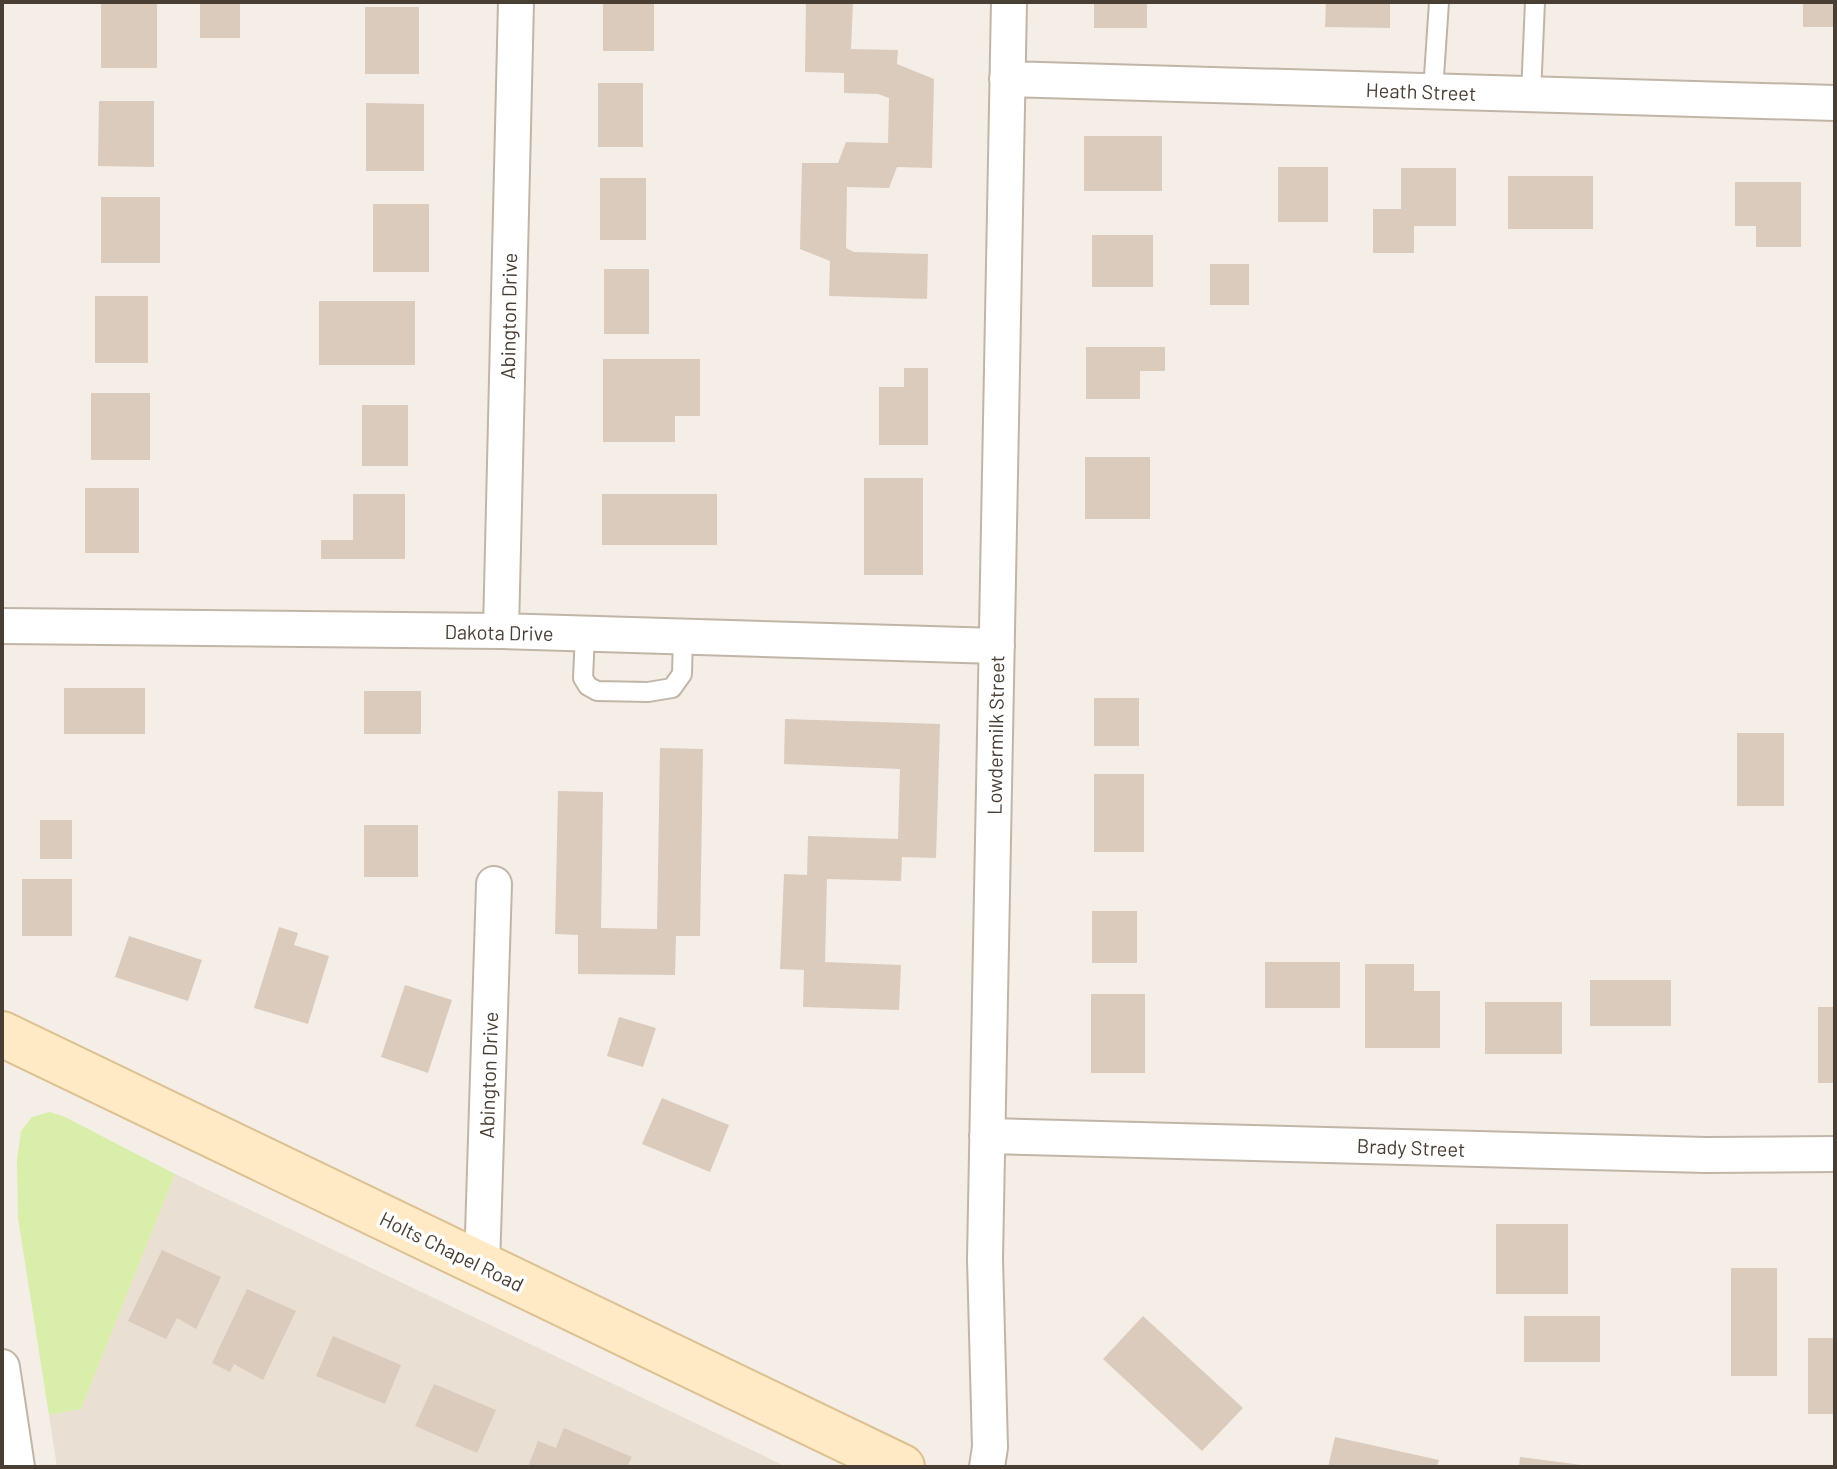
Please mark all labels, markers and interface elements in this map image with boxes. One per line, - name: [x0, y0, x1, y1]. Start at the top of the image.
- street label: Heath Street: [1365, 77, 1477, 105]
- street label: Abington Drive: [495, 252, 521, 380]
- street label: Dakota Drive: [444, 619, 554, 645]
- street label: Lowdermilk Street: [982, 655, 1008, 815]
- street label: Abington Drive: [474, 1011, 502, 1139]
- street label: Brady Street: [1356, 1133, 1466, 1161]
- street label: Holts Chapel Road: [376, 1206, 528, 1296]

